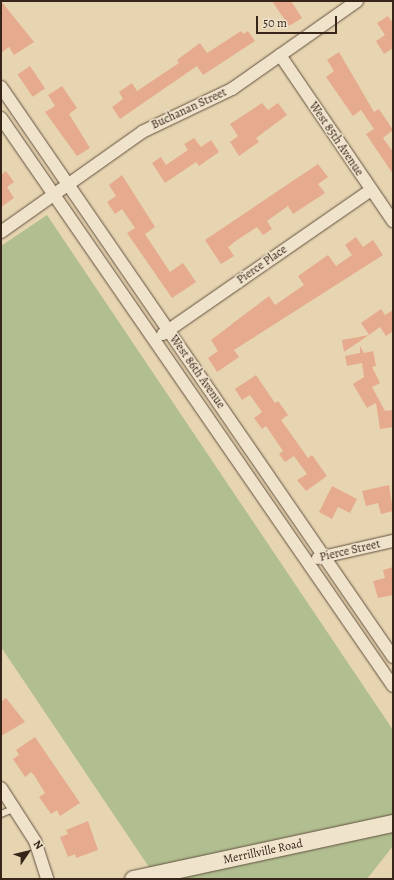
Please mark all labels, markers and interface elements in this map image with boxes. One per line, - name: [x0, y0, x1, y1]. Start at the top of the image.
- scale bar: [258, 8, 339, 34]
- text: 50 m: [263, 15, 287, 31]
- street label: Buchanan Street: [149, 85, 229, 133]
- street label: West 85th Avenue: [306, 99, 366, 179]
- street label: Pierce Place: [234, 243, 290, 287]
- street label: West 86th Avenue: [166, 332, 228, 412]
- street label: Pierce Street: [318, 537, 382, 565]
- north arrow: [8, 832, 48, 872]
- text: N: [30, 837, 47, 852]
- street label: Merrillville Road: [222, 837, 304, 867]

